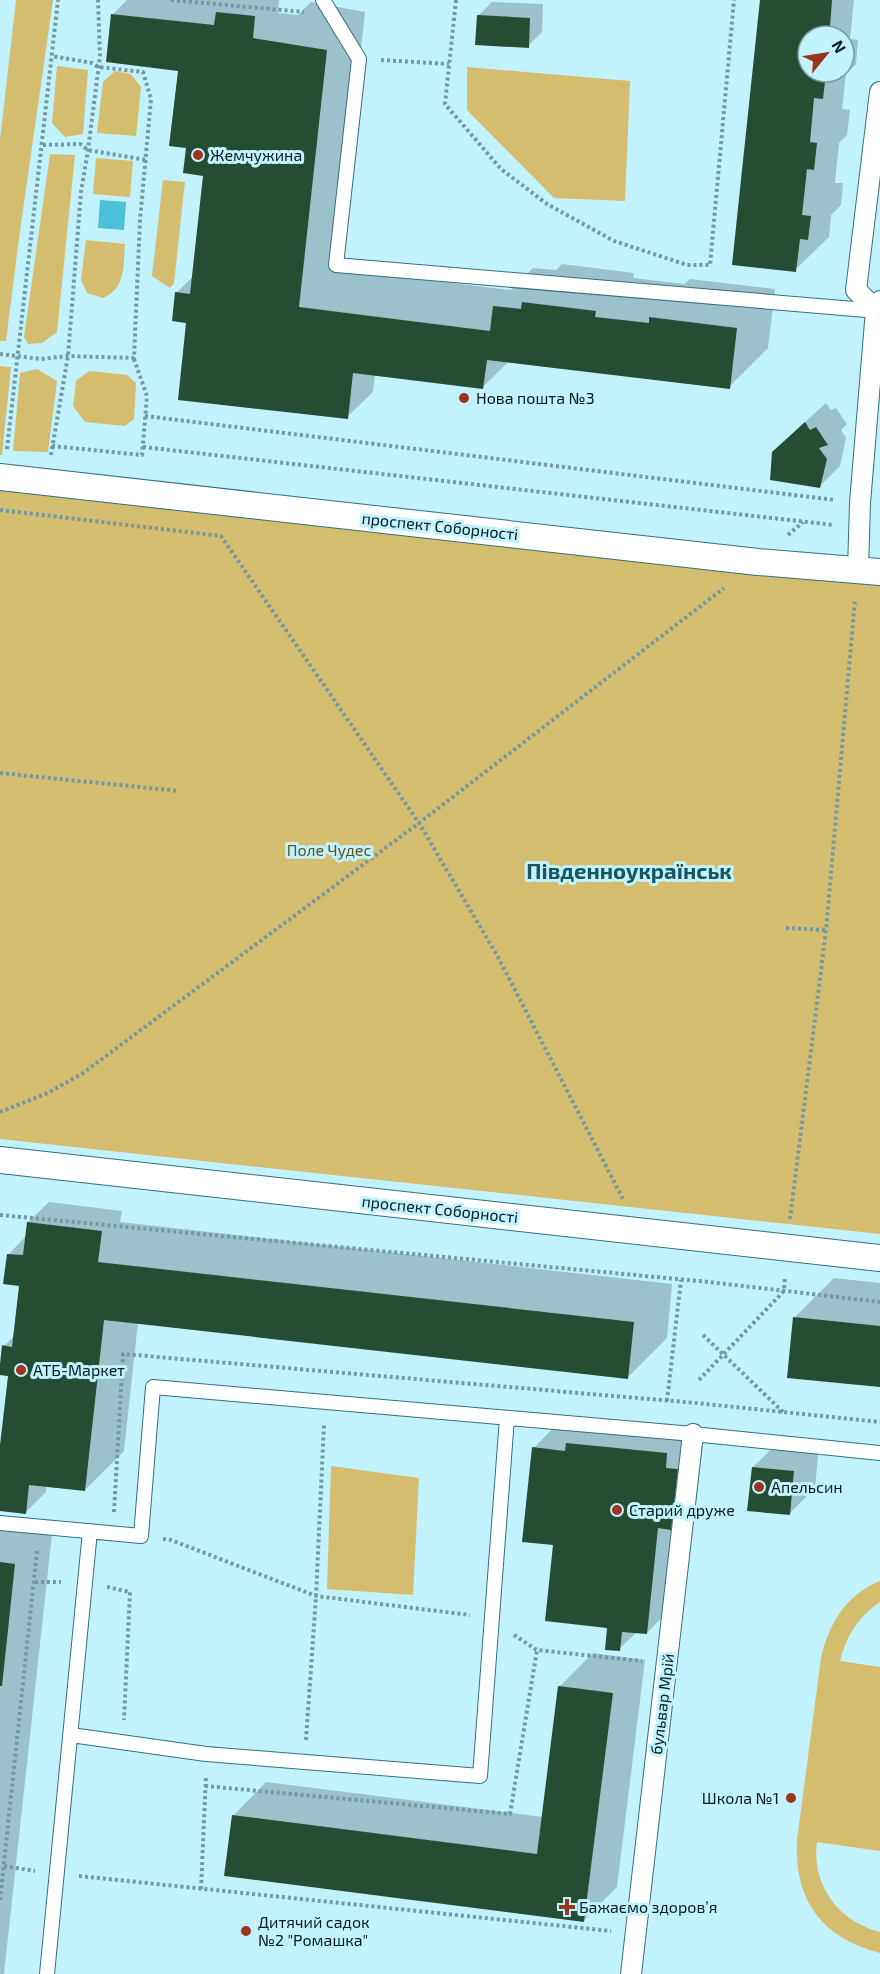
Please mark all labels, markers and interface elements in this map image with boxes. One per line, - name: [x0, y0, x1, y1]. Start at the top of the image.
- north arrow: [796, 24, 856, 84]
- text: N: [828, 36, 851, 56]
- place label: Жемчужина: [210, 145, 302, 165]
- marker: Жемчужина: [191, 148, 205, 162]
- place label: Нова пошта №3: [476, 388, 595, 407]
- marker: Нова пошта №3: [457, 391, 471, 405]
- street label: проспект Соборності: [361, 508, 519, 543]
- park label: Поле Чудес: [287, 840, 371, 860]
- district label: Південноукраїнськ: [526, 857, 732, 883]
- street label: проспект Соборності: [361, 1191, 519, 1226]
- place label: АТБ-Маркет: [33, 1360, 125, 1379]
- marker: АТБ-Маркет: [14, 1363, 28, 1377]
- place label: Апельсин: [771, 1477, 843, 1496]
- marker: Апельсин: [752, 1480, 766, 1494]
- place label: Старий друже: [629, 1500, 735, 1520]
- marker: Старий друже: [610, 1503, 624, 1517]
- street label: бульвар Мрій: [646, 1652, 678, 1756]
- place label: Школа №1: [702, 1788, 779, 1807]
- marker: Школа №1: [784, 1791, 798, 1805]
- place label: Бажаємо здоровʼя: [579, 1897, 717, 1916]
- marker: Бажаємо здоровʼя: [560, 1900, 574, 1914]
- place label: Дитячий садок №2 "Ромашка": [258, 1912, 370, 1949]
- marker: Дитячий садок №2 "Ромашка": [239, 1924, 253, 1938]

